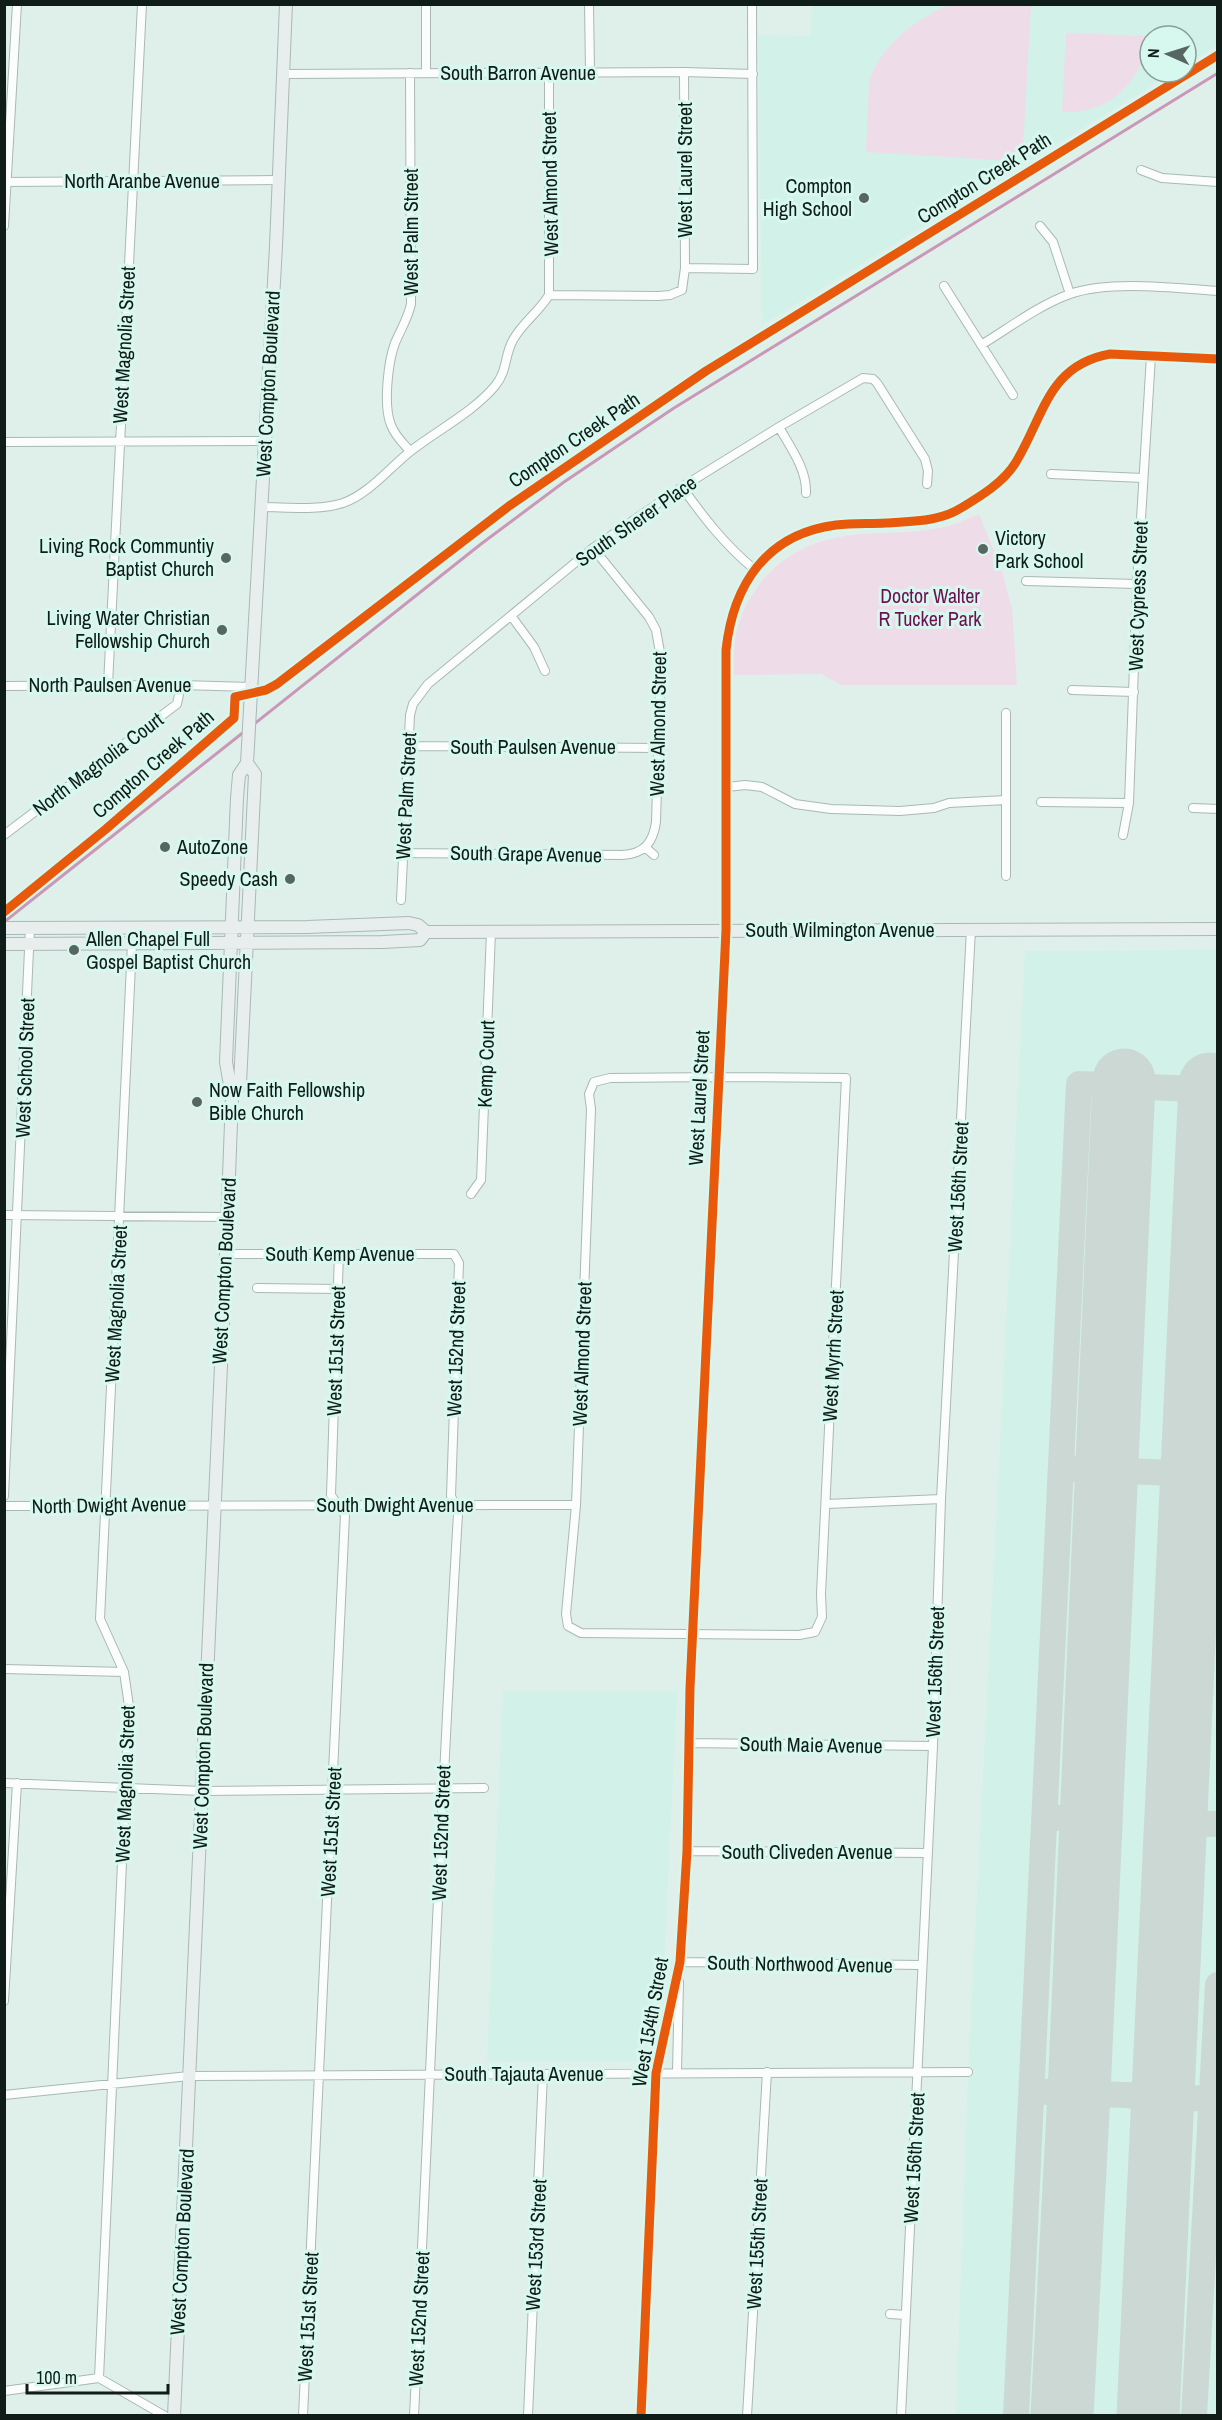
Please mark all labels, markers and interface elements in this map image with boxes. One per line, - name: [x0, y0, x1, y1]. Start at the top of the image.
- north arrow: [1138, 24, 1198, 84]
- text: N: [1142, 48, 1164, 59]
- street label: South Barron Avenue: [440, 59, 596, 86]
- street label: West Laurel Street: [671, 102, 698, 238]
- street label: West Almond Street: [535, 111, 564, 257]
- street label: Compton Creek Path: [912, 126, 1056, 230]
- street label: North Aranbe Avenue: [64, 167, 220, 194]
- street label: West Palm Street: [397, 168, 424, 296]
- place label: Compton High School: [763, 172, 852, 222]
- marker: Compton High School: [857, 191, 871, 205]
- street label: West Magnolia Street: [106, 265, 141, 424]
- street label: West Compton Boulevard: [249, 290, 286, 478]
- street label: Compton Creek Path: [503, 386, 645, 494]
- street label: South Sherer Place: [570, 469, 702, 572]
- street label: West Cypress Street: [1121, 520, 1154, 671]
- place label: Victory Park School: [995, 524, 1083, 574]
- place label: Living Rock Communtiy Baptist Church: [39, 532, 215, 582]
- marker: Victory Park School: [976, 542, 990, 556]
- marker: Living Rock Communtiy Baptist Church: [219, 551, 233, 565]
- park label: Doctor Walter R Tucker Park: [878, 582, 982, 632]
- place label: Living Water Christian Fellowship Church: [47, 604, 210, 654]
- marker: Living Water Christian Fellowship Church: [215, 623, 229, 637]
- street label: West Almond Street: [643, 651, 672, 797]
- street label: North Paulsen Avenue: [29, 671, 191, 698]
- street label: Compton Creek Path: [86, 703, 219, 824]
- street label: North Magnolia Court: [27, 705, 169, 822]
- street label: West Palm Street: [389, 731, 422, 860]
- street label: South Paulsen Avenue: [450, 733, 616, 760]
- place label: AutoZone: [176, 833, 248, 860]
- street label: South Grape Avenue: [450, 839, 602, 868]
- marker: AutoZone: [158, 840, 172, 854]
- place label: Speedy Cash: [180, 865, 278, 892]
- marker: Speedy Cash: [283, 872, 297, 886]
- street label: South Wilmington Avenue: [745, 916, 935, 943]
- place label: Allen Chapel Full Gospel Baptist Church: [85, 925, 251, 975]
- marker: Allen Chapel Full Gospel Baptist Church: [67, 943, 81, 957]
- street label: West School Street: [9, 997, 40, 1138]
- street label: Kemp Court: [470, 1019, 501, 1108]
- street label: West Laurel Street: [681, 1029, 716, 1166]
- place label: Now Faith Fellowship Bible Church: [209, 1076, 365, 1126]
- marker: Now Faith Fellowship Bible Church: [190, 1095, 204, 1109]
- street label: West 156th Street: [941, 1120, 974, 1253]
- street label: West Compton Boulevard: [205, 1177, 242, 1365]
- street label: West Magnolia Street: [98, 1224, 133, 1383]
- street label: South Kemp Avenue: [265, 1240, 415, 1267]
- street label: West 152nd Street: [440, 1280, 471, 1417]
- street label: West Almond Street: [565, 1281, 598, 1427]
- street label: West 151st Street: [320, 1285, 351, 1416]
- street label: West Myrrh Street: [816, 1289, 849, 1423]
- street label: North Dwight Avenue: [31, 1490, 187, 1519]
- street label: South Dwight Avenue: [316, 1491, 474, 1518]
- street label: West 156th Street: [919, 1606, 950, 1738]
- street label: West Compton Boulevard: [186, 1662, 219, 1850]
- street label: West Magnolia Street: [108, 1704, 141, 1863]
- street label: South Maie Avenue: [739, 1730, 883, 1759]
- street label: West 152nd Street: [425, 1764, 456, 1901]
- street label: West 151st Street: [314, 1766, 347, 1898]
- street label: South Cliveden Avenue: [721, 1838, 893, 1865]
- street label: South Northwood Avenue: [707, 1948, 893, 1979]
- street label: West 154th Street: [625, 1955, 674, 2089]
- street label: South Tajauta Avenue: [444, 2060, 604, 2087]
- street label: West 156th Street: [897, 2091, 930, 2224]
- street label: West Compton Boulevard: [163, 2148, 200, 2336]
- street label: West 155th Street: [740, 2177, 773, 2310]
- street label: West 153rd Street: [519, 2178, 552, 2312]
- street label: West 152nd Street: [401, 2250, 436, 2387]
- street label: West 151st Street: [291, 2251, 324, 2383]
- scale bar: [27, 2357, 168, 2395]
- text: 100 m: [36, 2365, 77, 2390]

